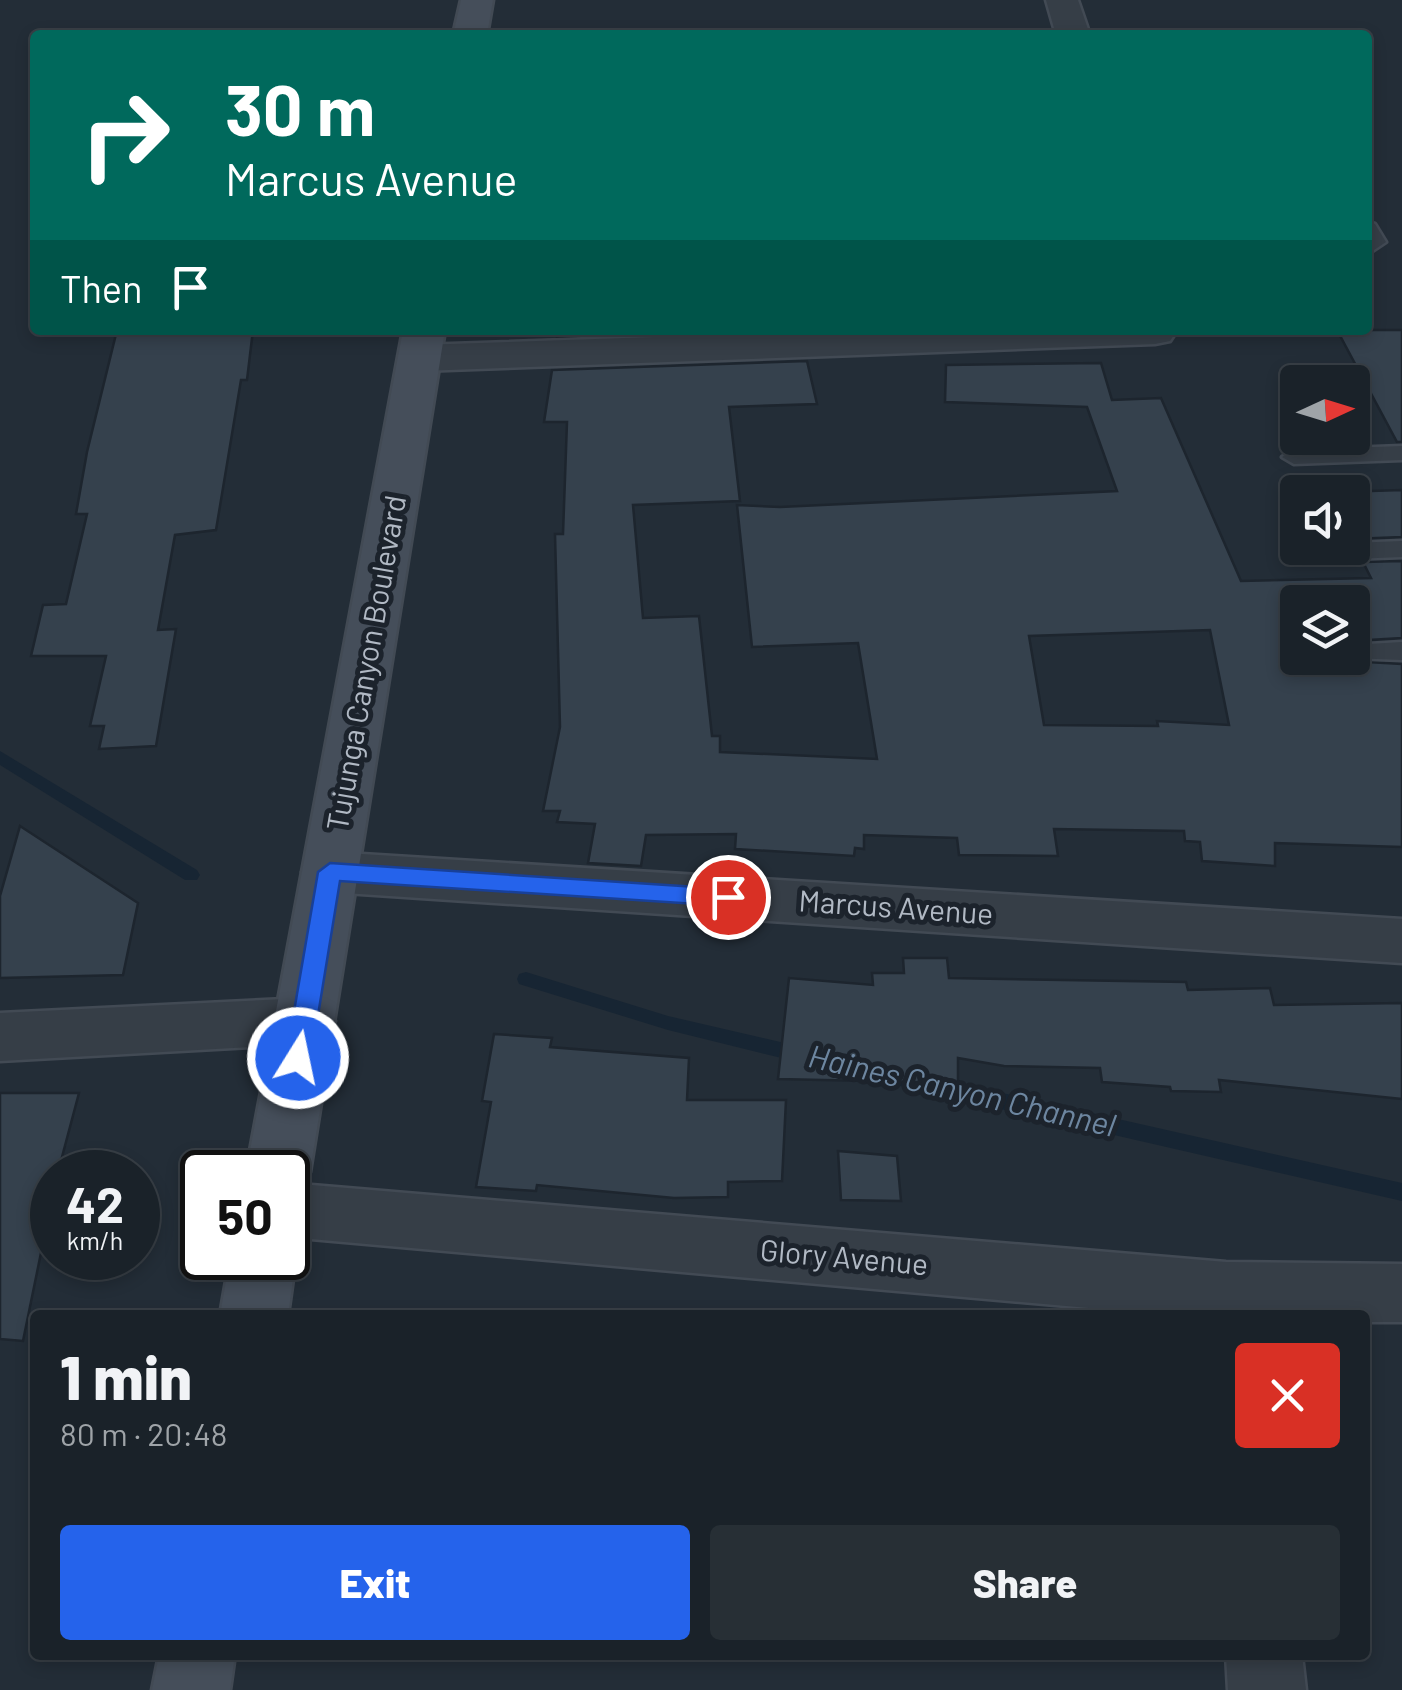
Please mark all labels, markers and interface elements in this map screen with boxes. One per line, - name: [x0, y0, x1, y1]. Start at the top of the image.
- text: 30 m: [225, 66, 375, 150]
- icon: right: [60, 70, 190, 200]
- text: Marcus Avenue: [225, 151, 518, 205]
- icon: arrive: [163, 260, 218, 315]
- text: Then: [60, 265, 143, 311]
- north arrow: [1280, 365, 1370, 455]
- map controls: [1280, 365, 1370, 675]
- button: sound: [1280, 475, 1370, 565]
- street label: Tujunga Canyon Boulevard: [318, 492, 412, 833]
- button: layers: [1280, 585, 1370, 675]
- pin: [686, 855, 771, 940]
- icon: arrive: [701, 870, 756, 925]
- street label: Marcus Avenue: [798, 881, 995, 931]
- position arrow: [246, 1006, 350, 1110]
- water label: Haines Canyon Channel: [805, 1035, 1120, 1143]
- speed limit sign: 50: [180, 1150, 310, 1280]
- text: 42: [66, 1173, 124, 1233]
- text: km/h: [67, 1225, 123, 1255]
- street label: Glory Avenue: [759, 1231, 930, 1281]
- text: 1 min: [60, 1340, 192, 1412]
- button: close: [1235, 1343, 1340, 1448]
- text: 80 m · 20:48: [60, 1414, 228, 1452]
- button: Exit: [60, 1525, 690, 1640]
- button: Share: [710, 1525, 1340, 1640]

